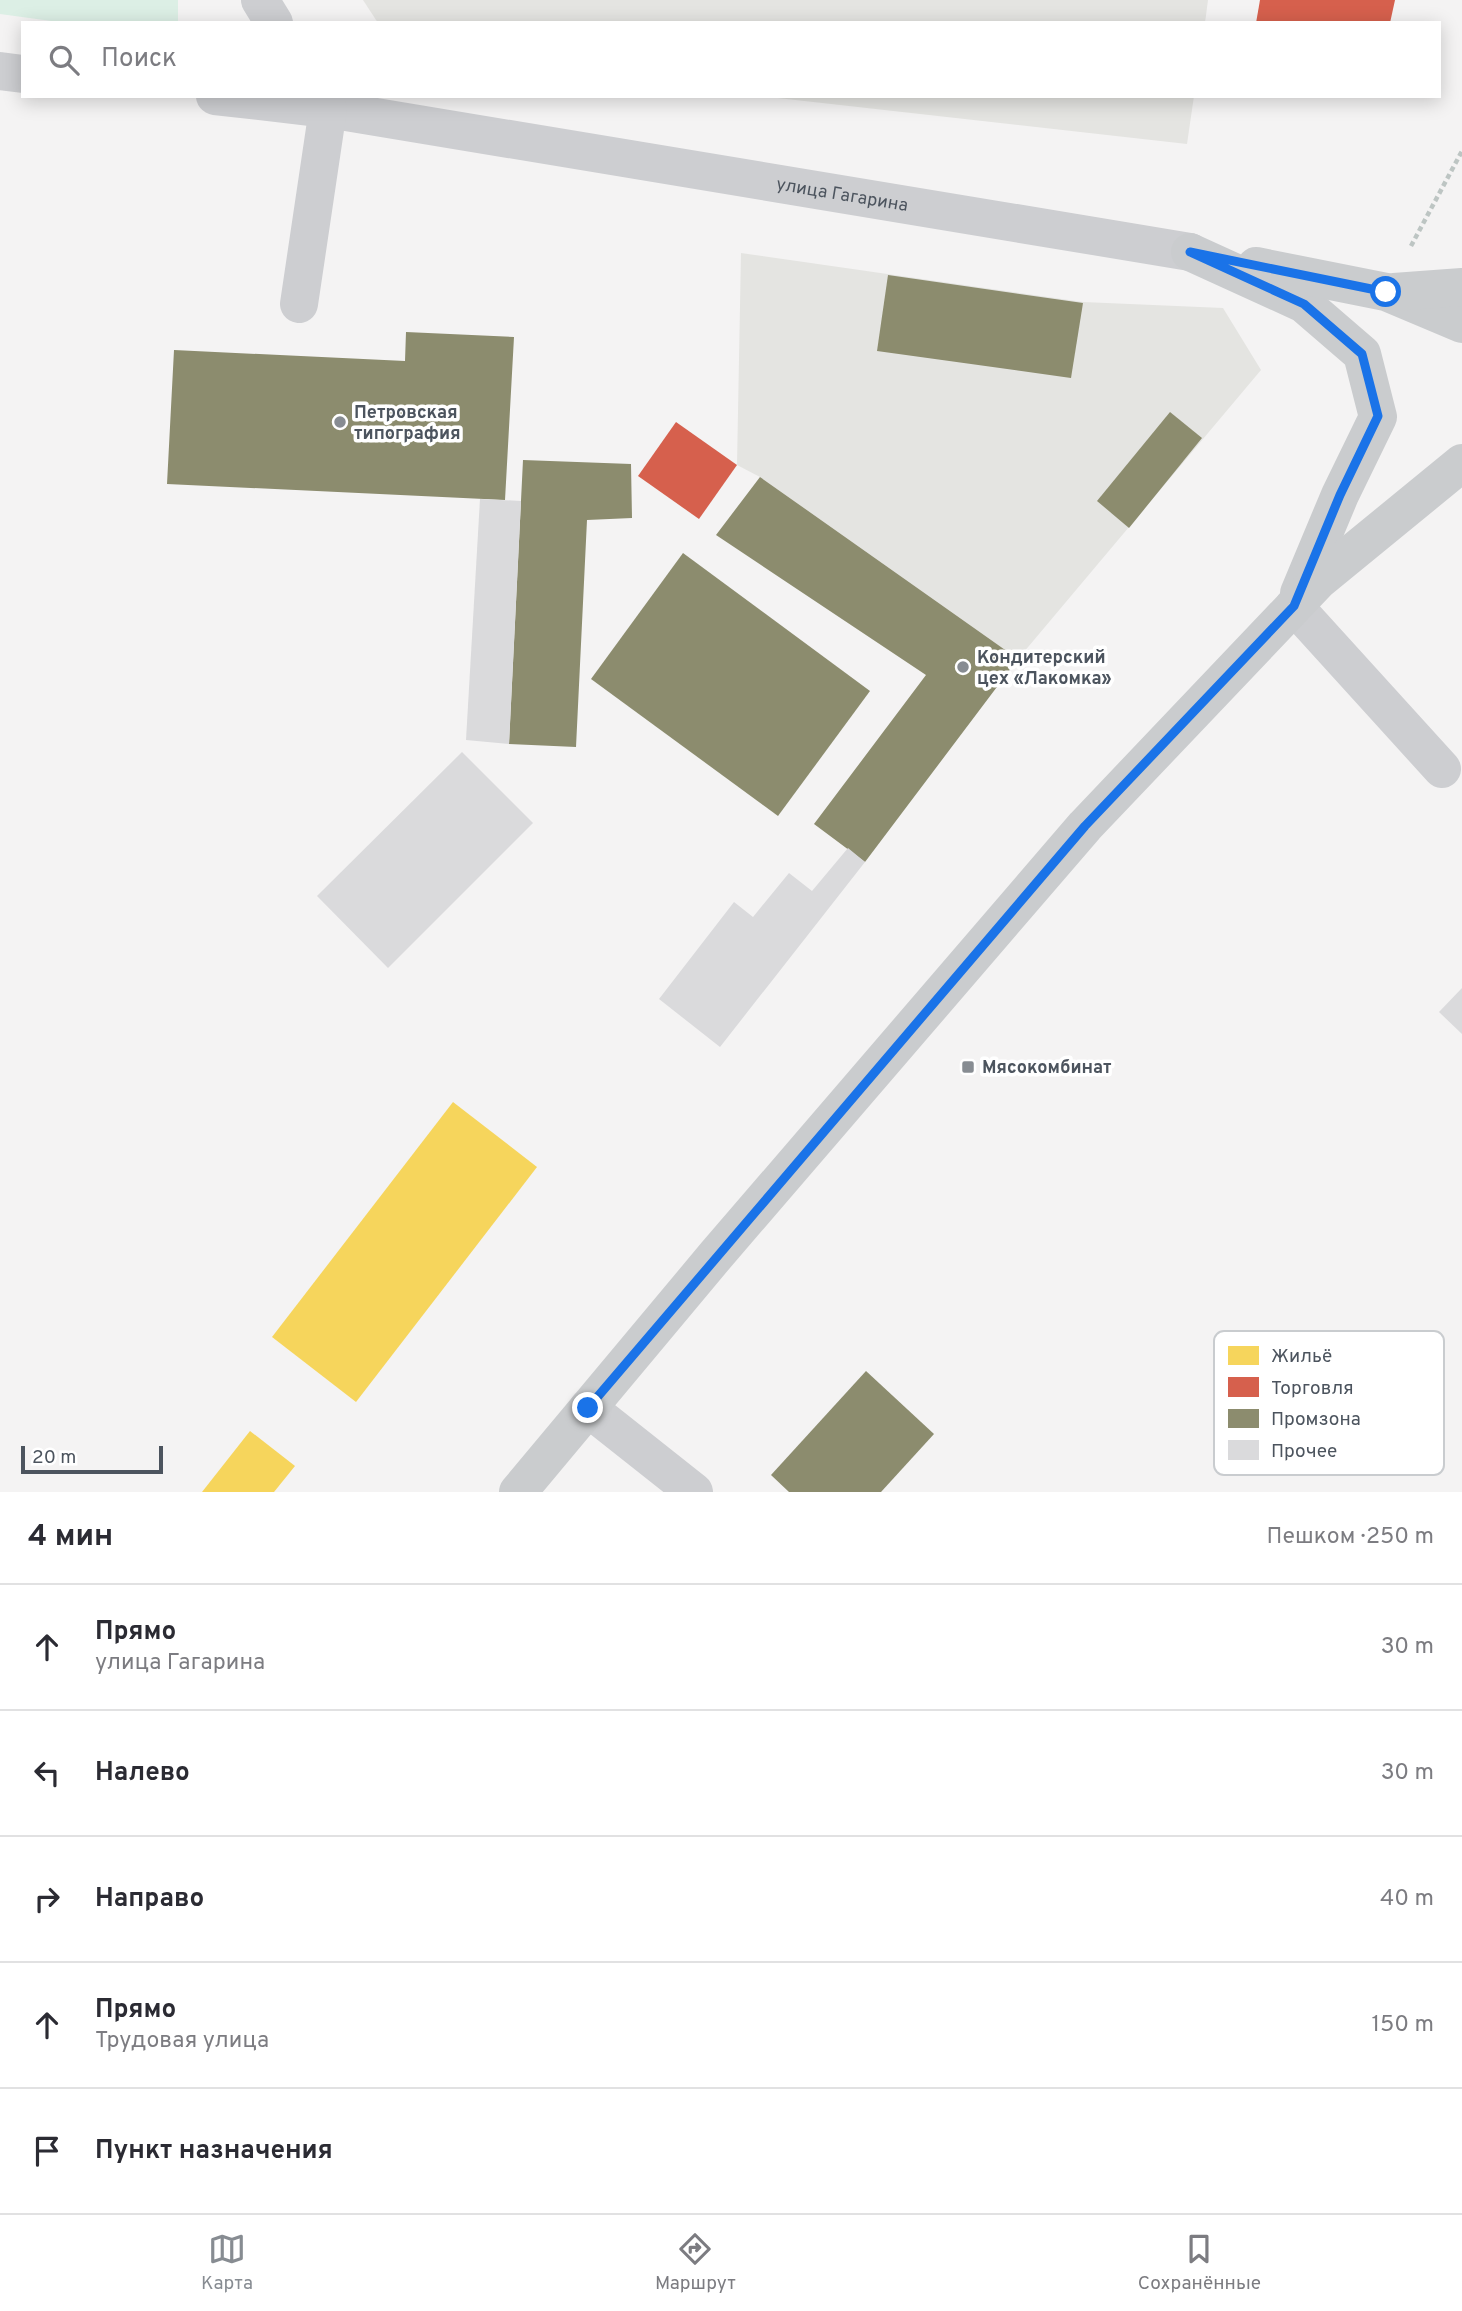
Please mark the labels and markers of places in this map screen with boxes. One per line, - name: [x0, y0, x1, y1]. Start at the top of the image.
- place label: Петровская типография: [354, 402, 461, 446]
- marker: Петровская типография: [332, 414, 348, 430]
- place label: Кондитерский цех «Лакомка»: [977, 647, 1112, 691]
- marker: Кондитерский цех «Лакомка»: [955, 659, 971, 675]
- place label: Мясокомбинат: [982, 1057, 1112, 1080]
- marker: Мясокомбинат: [960, 1059, 976, 1075]

